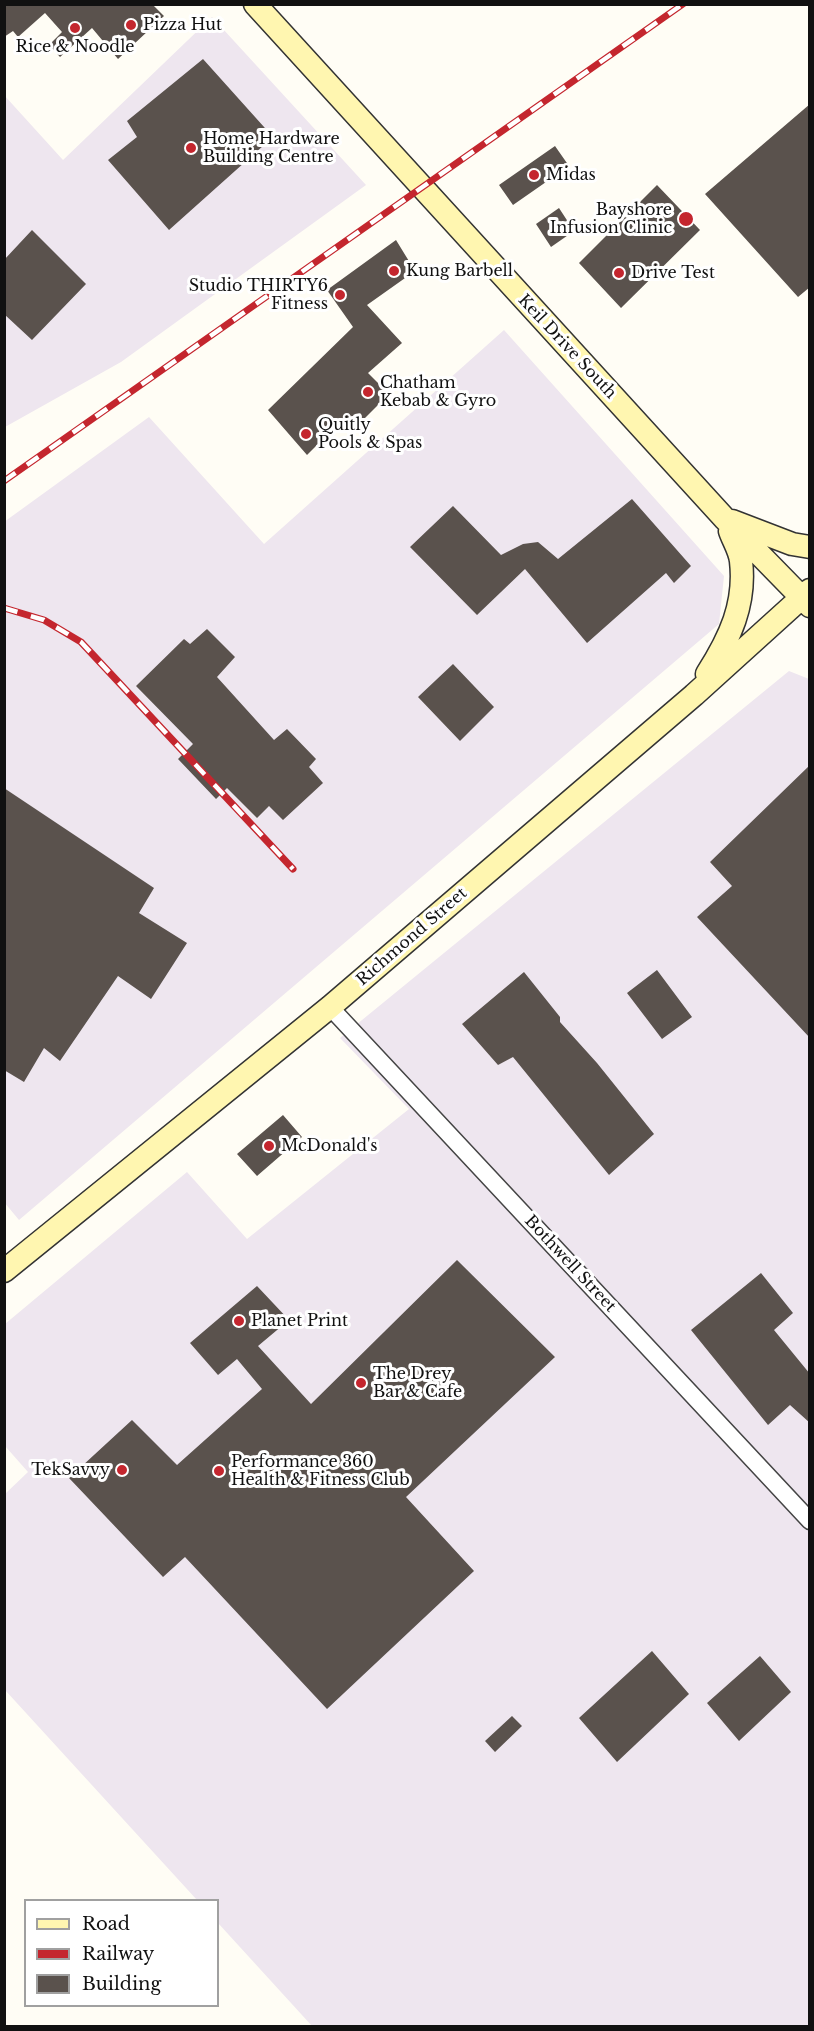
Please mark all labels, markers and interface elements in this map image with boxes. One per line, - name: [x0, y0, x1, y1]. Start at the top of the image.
- place label: Pizza Hut: [143, 15, 222, 35]
- marker: Pizza Hut: [124, 18, 138, 32]
- marker: Rice & Noodle: [68, 21, 82, 35]
- place label: Rice & Noodle: [15, 37, 135, 57]
- place label: Home Hardware Building Centre: [203, 129, 340, 167]
- marker: Home Hardware Building Centre: [184, 141, 198, 155]
- place label: Midas: [546, 165, 596, 185]
- marker: Midas: [527, 168, 541, 182]
- place label: Bayshore Infusion Clinic: [550, 200, 672, 238]
- marker: Bayshore Infusion Clinic: [677, 210, 695, 228]
- place label: Kung Barbell: [406, 261, 513, 281]
- place label: Drive Test: [631, 263, 715, 283]
- marker: Kung Barbell: [387, 264, 401, 278]
- marker: Drive Test: [612, 266, 626, 280]
- place label: Studio THIRTY6 Fitness: [189, 276, 328, 314]
- marker: Studio THIRTY6 Fitness: [333, 288, 347, 302]
- street label: Keil Drive South: [514, 291, 620, 403]
- place label: Chatham Kebab & Gyro: [380, 373, 496, 411]
- marker: Chatham Kebab & Gyro: [361, 385, 375, 399]
- place label: Quitly Pools & Spas: [318, 415, 422, 453]
- marker: Quitly Pools & Spas: [299, 427, 313, 441]
- street label: Richmond Street: [353, 884, 471, 990]
- place label: McDonald's: [281, 1136, 378, 1156]
- marker: McDonald's: [262, 1139, 276, 1153]
- street label: Bothwell Street: [520, 1212, 620, 1316]
- place label: Planet Print: [251, 1311, 348, 1331]
- marker: Planet Print: [232, 1314, 246, 1328]
- place label: The Drey Bar & Cafe: [373, 1364, 462, 1402]
- marker: The Drey Bar & Cafe: [354, 1376, 368, 1390]
- place label: Performance 360 Health & Fitness Club: [231, 1452, 410, 1490]
- place label: TekSavvy: [31, 1460, 110, 1480]
- marker: TekSavvy: [115, 1463, 129, 1477]
- marker: Performance 360 Health & Fitness Club: [212, 1464, 226, 1478]
- legend: [24, 1899, 219, 2007]
- text: Road: [82, 1913, 130, 1935]
- text: Railway: [82, 1943, 154, 1965]
- text: Building: [82, 1973, 161, 1995]

